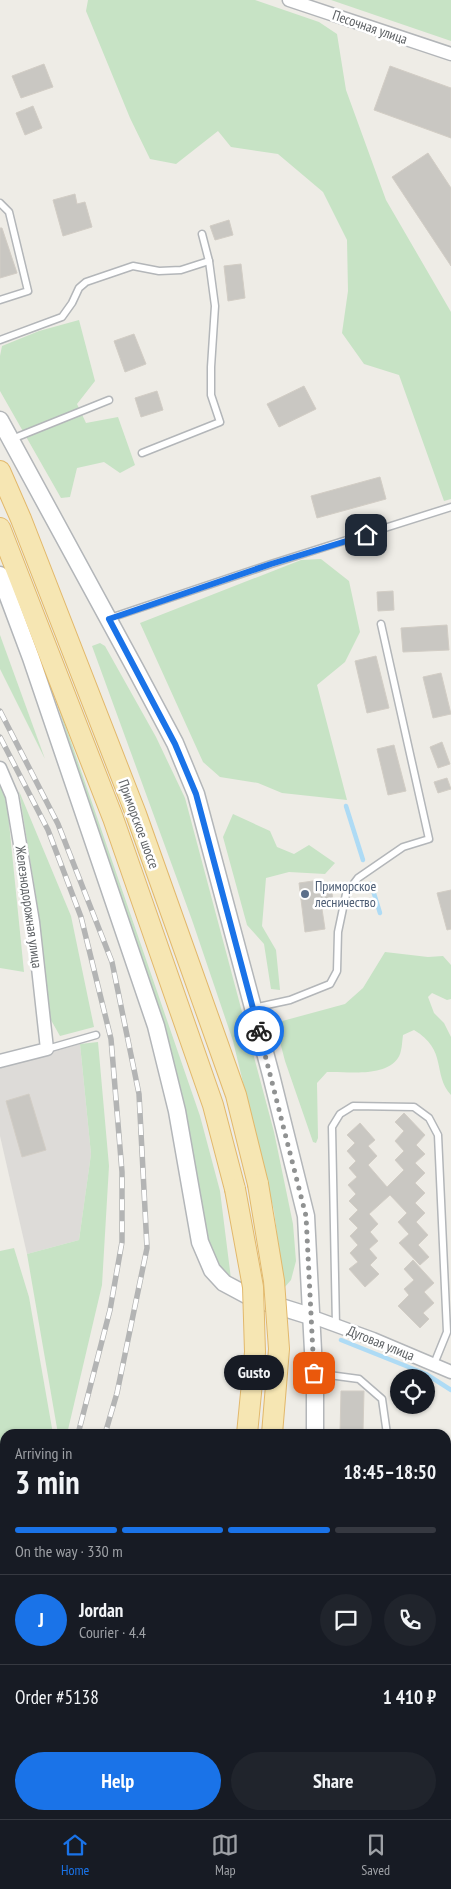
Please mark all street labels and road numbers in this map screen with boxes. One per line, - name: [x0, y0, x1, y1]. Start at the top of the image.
- street label: Песочная улица: [330, 6, 410, 48]
- street label: Приморское шоссе: [115, 777, 164, 871]
- street label: Железнодорожная улица: [11, 844, 46, 969]
- street label: Дуговая улица: [345, 1321, 417, 1365]

